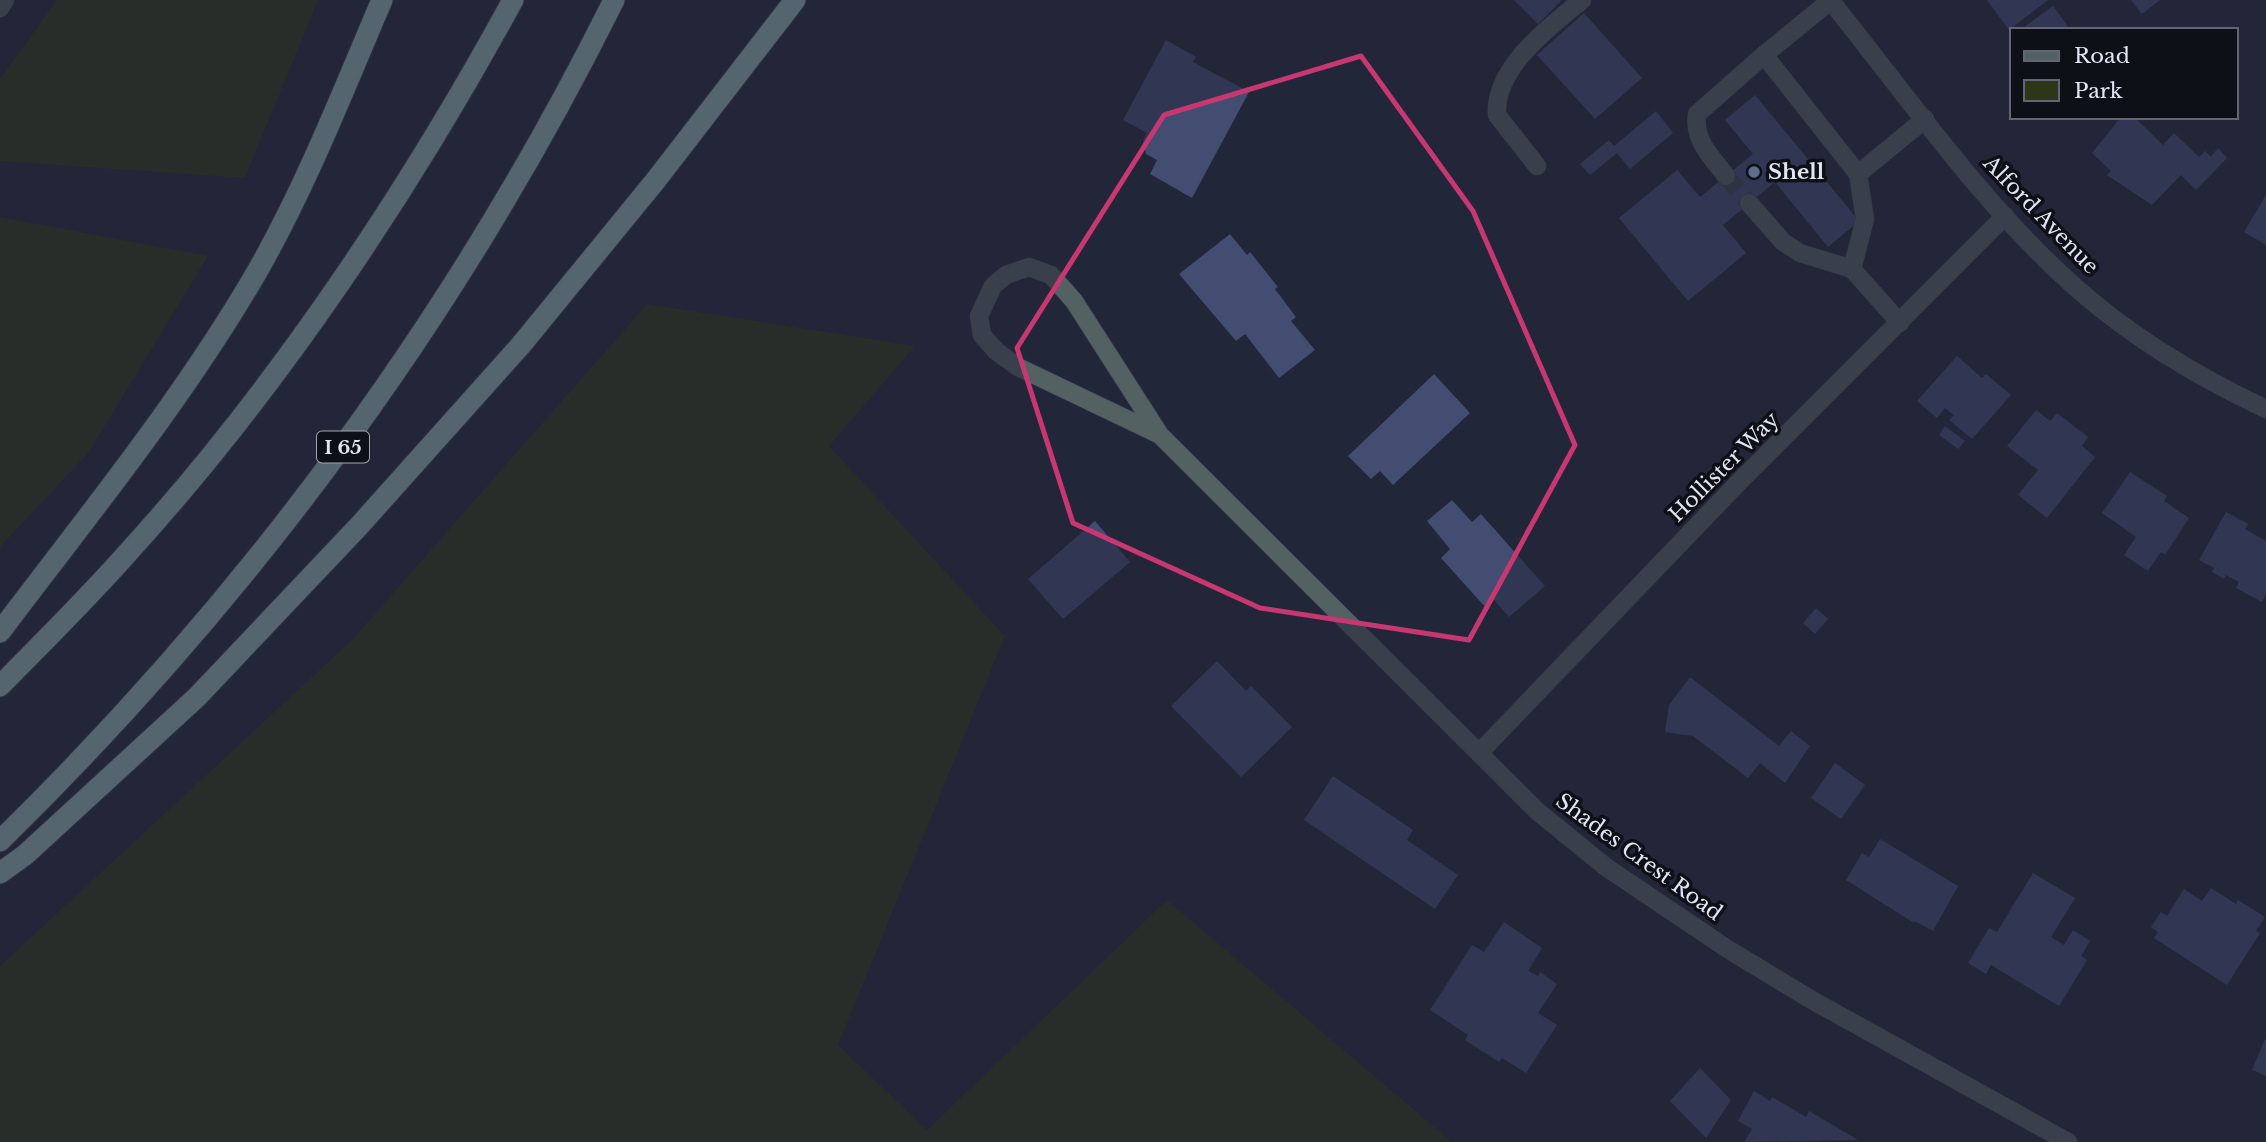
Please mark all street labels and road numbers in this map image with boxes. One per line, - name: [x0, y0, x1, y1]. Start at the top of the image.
- street label: Alford Avenue: [1977, 150, 2104, 280]
- street label: Hollister Way: [1664, 406, 1785, 527]
- road number: I 65: [317, 432, 369, 462]
- street label: Shades Crest Road: [1551, 788, 1727, 926]

